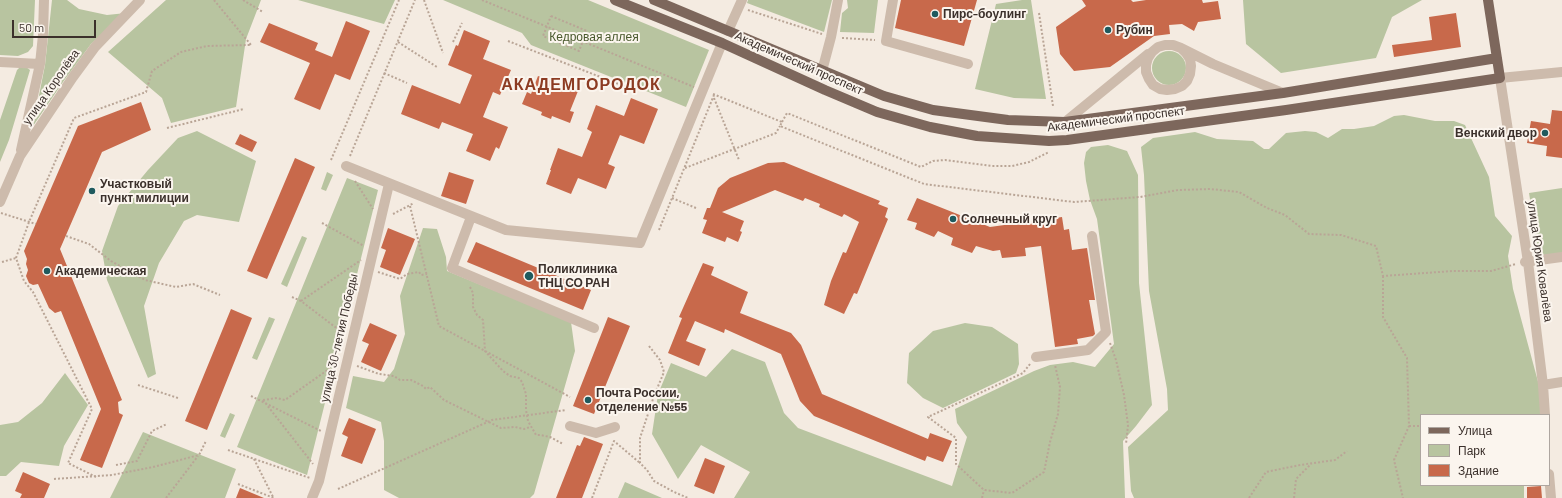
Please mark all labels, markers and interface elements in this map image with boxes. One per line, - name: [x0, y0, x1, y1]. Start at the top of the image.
- place label: Пирс-боулинг: [943, 7, 1026, 21]
- marker: Пирс-боулинг: [930, 9, 940, 19]
- scale bar: [14, 12, 98, 38]
- text: 50 m: [19, 20, 44, 34]
- place label: Рубин: [1116, 23, 1153, 37]
- marker: Рубин: [1103, 25, 1113, 35]
- street label: Академический проспект: [733, 28, 865, 98]
- park label: Кедровая аллея: [549, 30, 639, 44]
- street label: улица Королёва: [20, 47, 82, 127]
- district label: АКАДЕМГОРОДОК: [501, 75, 661, 95]
- street label: Академический проспект: [1046, 103, 1186, 135]
- place label: Венский двор: [1455, 126, 1537, 140]
- marker: Венский двор: [1540, 128, 1550, 138]
- place label: Участковый пункт милиции: [100, 177, 189, 205]
- marker: Участковый пункт милиции: [87, 186, 97, 196]
- street label: улица Юрия Ковалёва: [1524, 199, 1556, 323]
- place label: Солнечный круг: [961, 212, 1057, 226]
- marker: Солнечный круг: [948, 214, 958, 224]
- place label: Поликлиника ТНЦ СО РАН: [538, 262, 617, 290]
- place label: Академическая: [55, 264, 147, 278]
- marker: Академическая: [42, 266, 52, 276]
- marker: Поликлиника ТНЦ СО РАН: [523, 270, 535, 282]
- street label: улица 30-летия Победы: [317, 272, 361, 404]
- place label: Почта России, отделение №55: [596, 386, 687, 414]
- marker: Почта России, отделение №55: [583, 395, 593, 405]
- legend: [1420, 414, 1550, 486]
- text: Улица: [1458, 423, 1492, 437]
- text: Парк: [1458, 443, 1485, 457]
- text: Здание: [1458, 463, 1499, 477]

